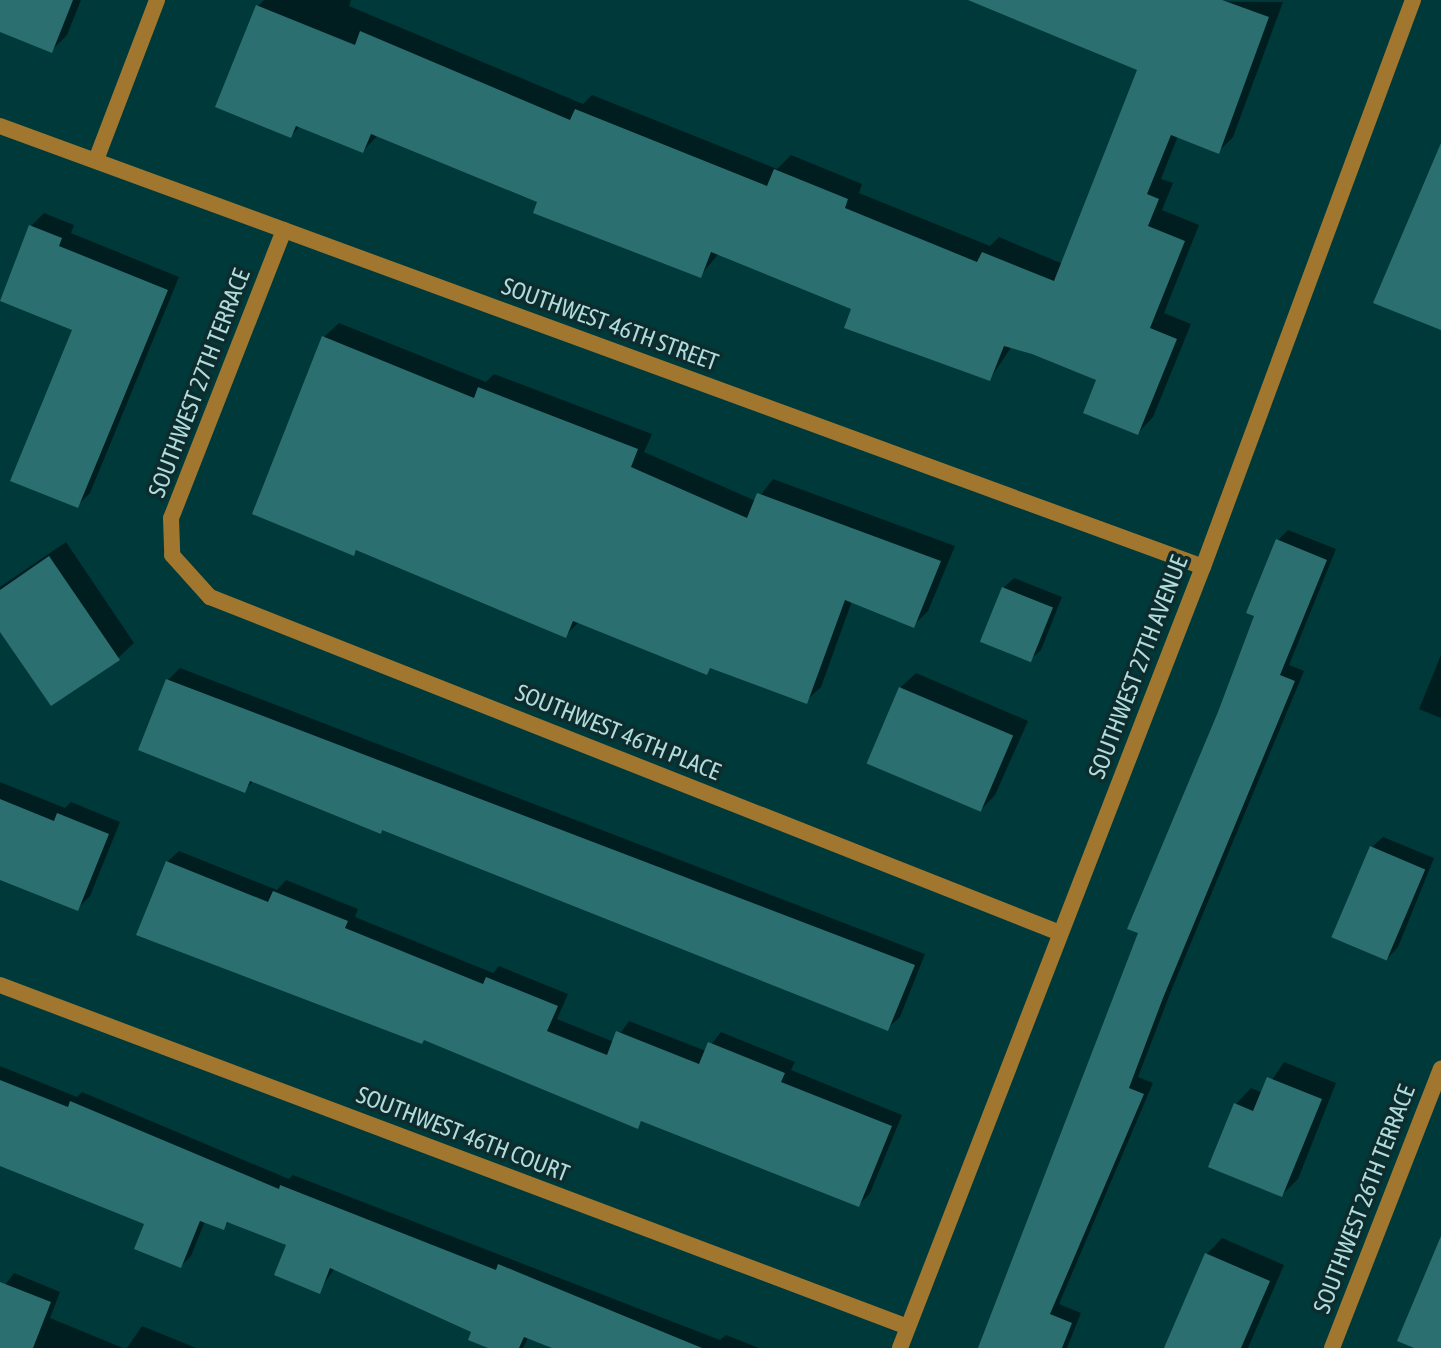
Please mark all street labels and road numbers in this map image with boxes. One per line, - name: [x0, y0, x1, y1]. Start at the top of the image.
- street label: SOUTHWEST 27TH TERRACE: [142, 265, 256, 501]
- street label: SOUTHWEST 46TH STREET: [498, 271, 722, 377]
- street label: SOUTHWEST 27TH AVENUE: [1082, 551, 1194, 783]
- street label: SOUTHWEST 46TH PLACE: [511, 678, 725, 786]
- street label: SOUTHWEST 46TH COURT: [353, 1080, 573, 1188]
- street label: SOUTHWEST 26TH TERRACE: [1307, 1081, 1421, 1317]

